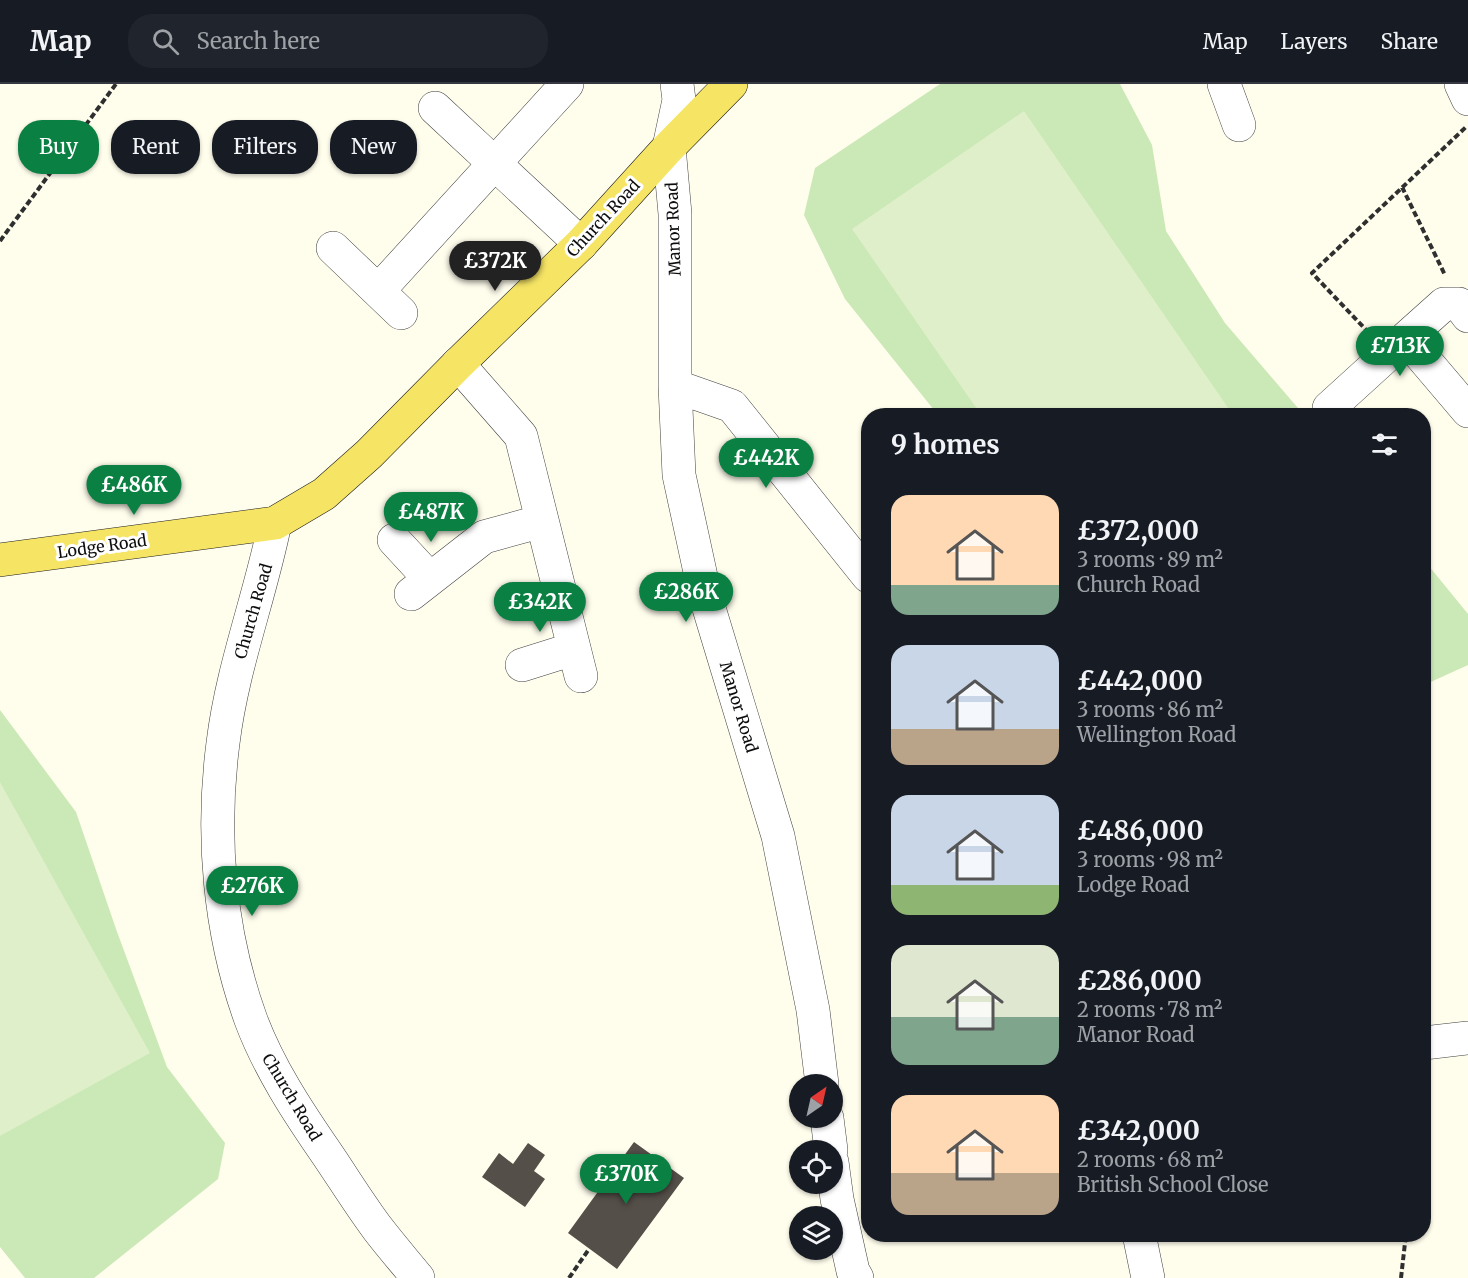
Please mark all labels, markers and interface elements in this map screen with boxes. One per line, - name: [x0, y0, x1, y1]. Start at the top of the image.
- search box: [128, 14, 548, 68]
- text: Map: [30, 23, 92, 59]
- icon: search: [149, 25, 182, 58]
- text: Search here: [197, 27, 320, 55]
- text: Map: [1203, 28, 1248, 55]
- text: Layers: [1281, 28, 1348, 55]
- text: Share: [1381, 28, 1438, 55]
- chip: Buy: [18, 120, 99, 174]
- chip: Rent: [111, 120, 200, 174]
- chip: Filters: [212, 120, 318, 174]
- chip: New: [330, 120, 417, 174]
- street label: Church Road: [562, 175, 644, 261]
- street label: Manor Road: [661, 181, 685, 276]
- pin: £372K: [453, 241, 537, 292]
- text: £372K: [463, 248, 527, 273]
- pin: £713K: [1358, 326, 1442, 377]
- text: £713K: [1370, 333, 1430, 358]
- text: 9 homes: [891, 428, 1000, 461]
- icon: filters: [1368, 428, 1401, 461]
- pin: £442K: [724, 438, 808, 489]
- text: £442K: [733, 445, 799, 470]
- pin: £486K: [92, 465, 176, 516]
- text: £486K: [100, 472, 168, 497]
- pin: £487K: [389, 492, 473, 543]
- text: £487K: [398, 499, 464, 524]
- text: £372,000: [1077, 514, 1199, 547]
- icon: home: [939, 519, 1011, 591]
- street label: Lodge Road: [56, 530, 148, 562]
- text: 3 rooms · 89 m²: [1077, 547, 1223, 572]
- street label: Church Road: [230, 561, 276, 661]
- pin: £286K: [644, 572, 728, 623]
- text: Church Road: [1077, 572, 1200, 597]
- text: £286K: [653, 579, 719, 604]
- pin: £342K: [498, 582, 582, 633]
- text: £342K: [508, 589, 572, 614]
- street label: Manor Road: [716, 659, 762, 755]
- text: £442,000: [1077, 664, 1203, 697]
- icon: home: [939, 669, 1011, 741]
- text: 3 rooms · 86 m²: [1077, 697, 1223, 722]
- text: Wellington Road: [1077, 722, 1236, 747]
- text: £486,000: [1077, 814, 1204, 847]
- icon: home: [939, 819, 1011, 891]
- text: 3 rooms · 98 m²: [1077, 847, 1223, 872]
- pin: £276K: [210, 866, 294, 917]
- text: Lodge Road: [1077, 872, 1189, 897]
- text: £276K: [220, 873, 284, 898]
- text: £286,000: [1077, 964, 1202, 997]
- icon: home: [939, 969, 1011, 1041]
- text: 2 rooms · 78 m²: [1077, 997, 1222, 1022]
- text: Manor Road: [1077, 1022, 1195, 1047]
- street label: Church Road: [258, 1050, 326, 1145]
- north arrow: [789, 1074, 843, 1128]
- map controls: [789, 1074, 843, 1260]
- text: £342,000: [1077, 1114, 1200, 1147]
- icon: home: [939, 1119, 1011, 1191]
- button: locate: [789, 1140, 843, 1194]
- text: 2 rooms · 68 m²: [1077, 1147, 1224, 1172]
- pin: £370K: [584, 1154, 668, 1205]
- text: £370K: [594, 1161, 658, 1186]
- text: British School Close: [1077, 1172, 1268, 1197]
- button: layers: [789, 1206, 843, 1260]

